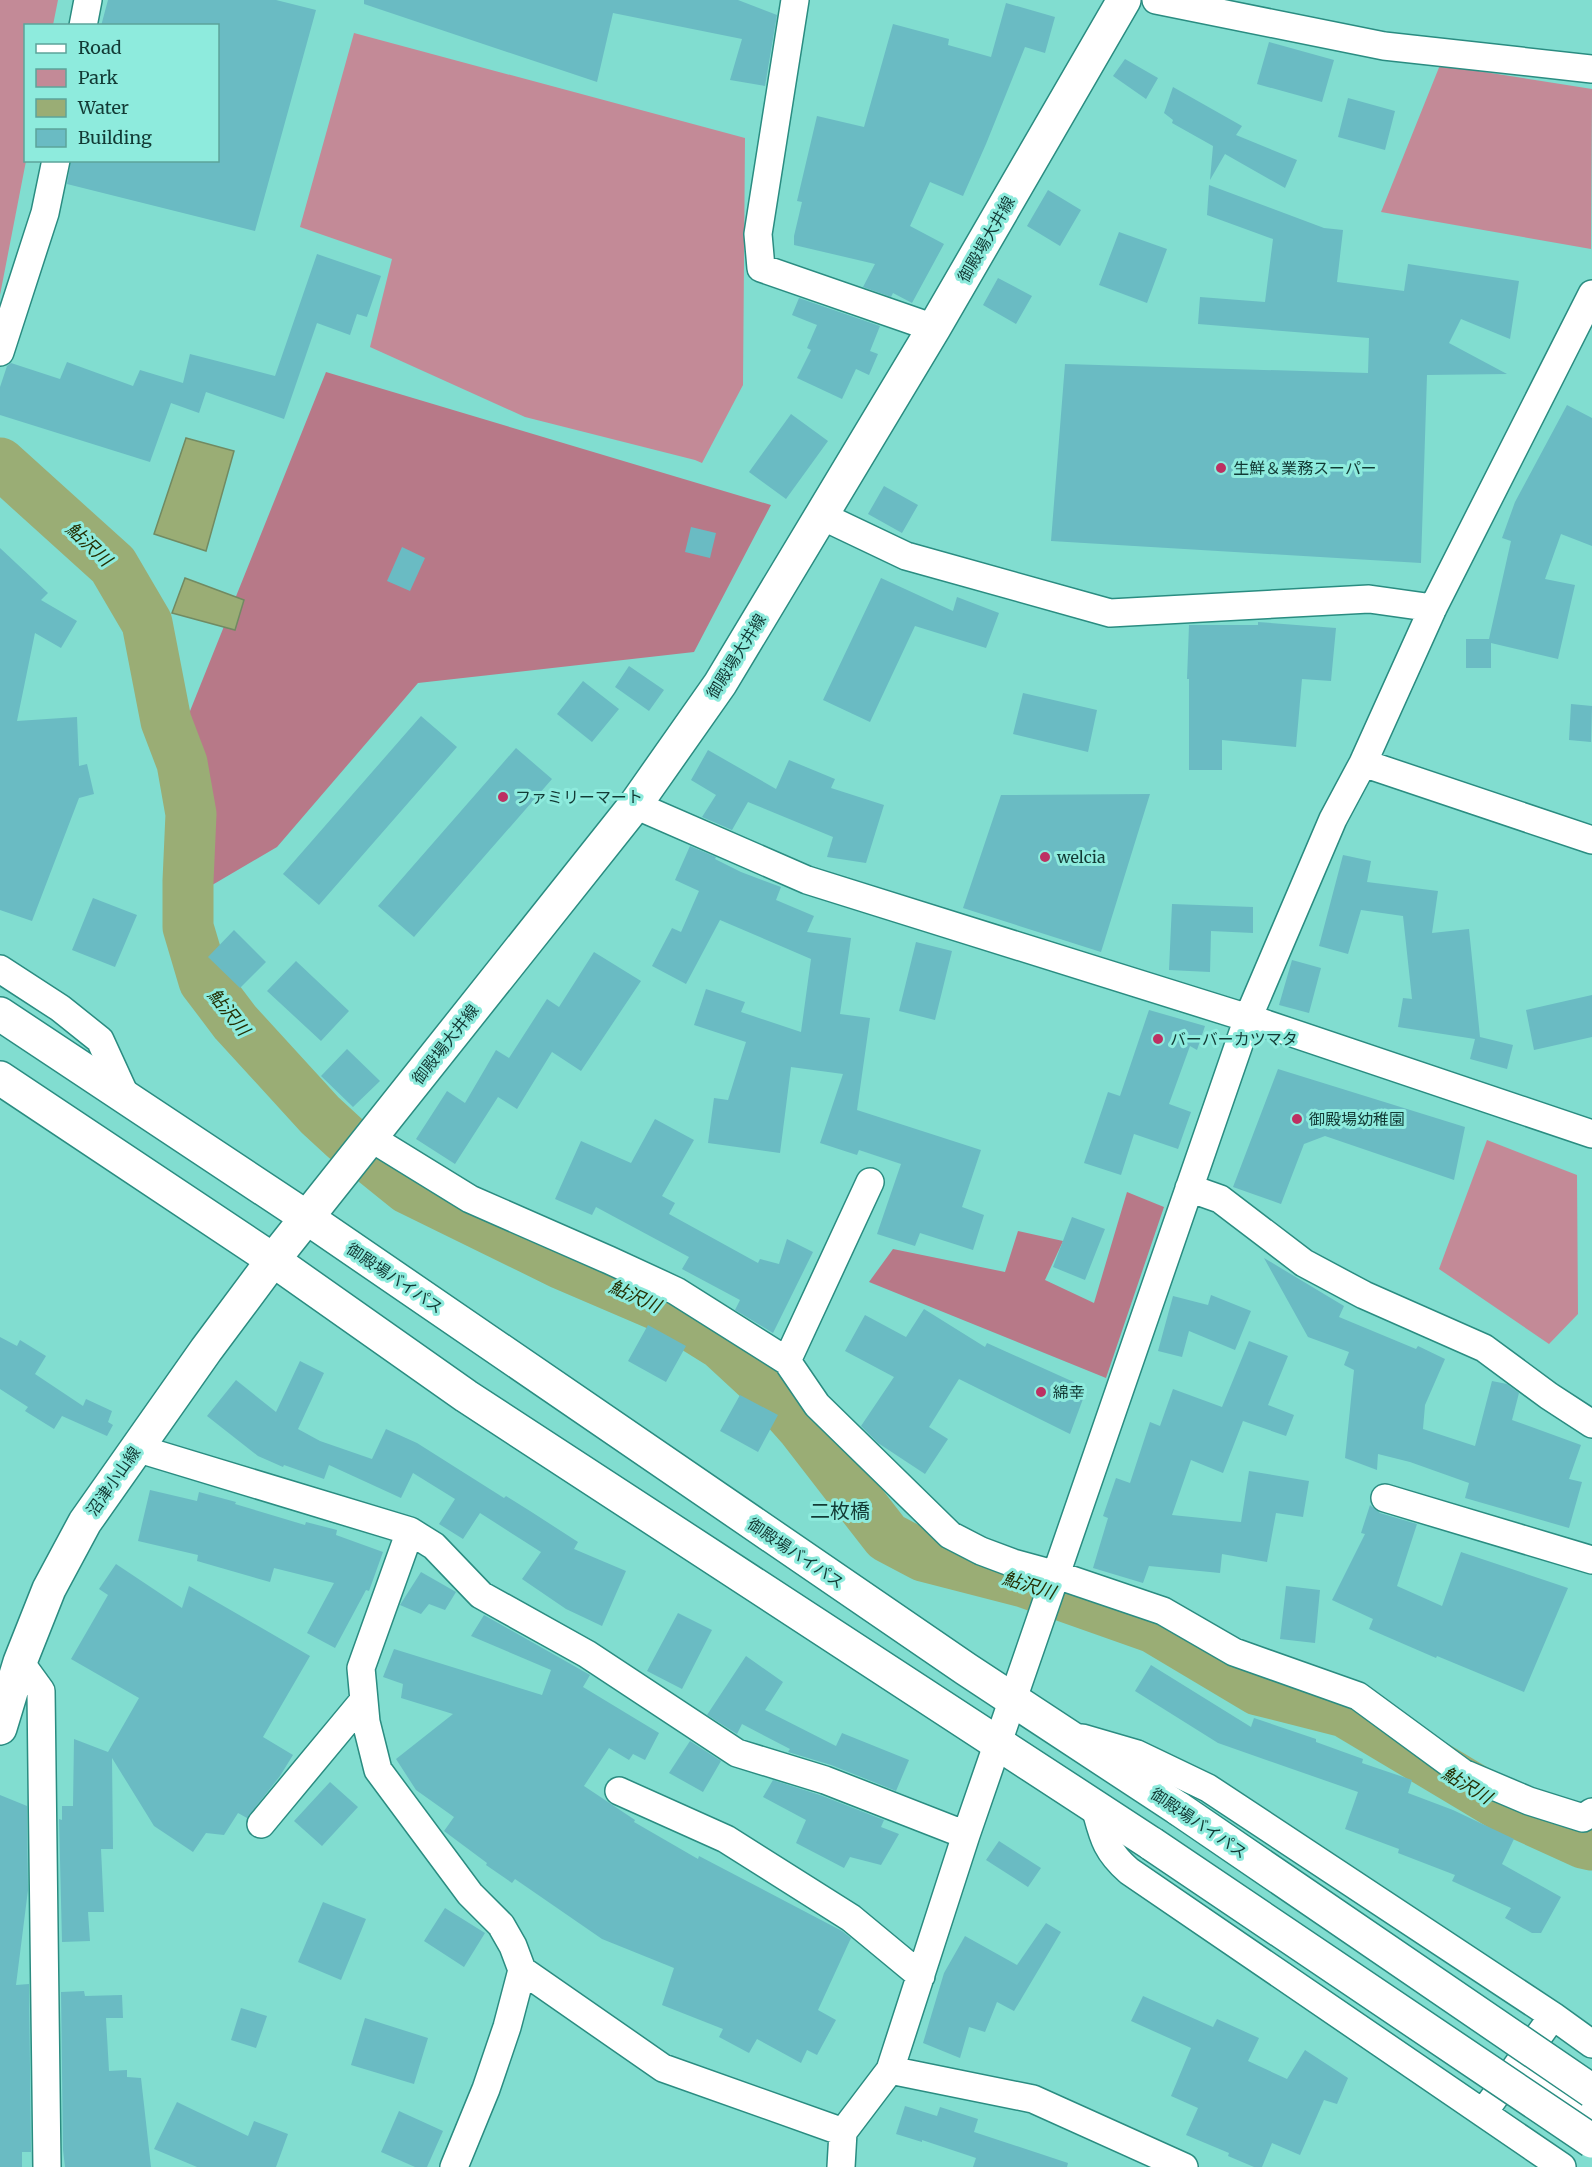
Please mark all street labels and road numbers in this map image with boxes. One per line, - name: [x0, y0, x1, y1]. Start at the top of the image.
- street label: 御殿場大井線: [953, 192, 1019, 286]
- street label: 御殿場大井線: [702, 610, 770, 702]
- street label: 御殿場大井線: [408, 1000, 482, 1088]
- street label: 御殿場バイパス: [343, 1238, 447, 1318]
- street label: 沼津小山線: [82, 1442, 144, 1520]
- street label: 御殿場バイパス: [744, 1513, 848, 1593]
- street label: 御殿場バイパス: [1147, 1783, 1251, 1863]

